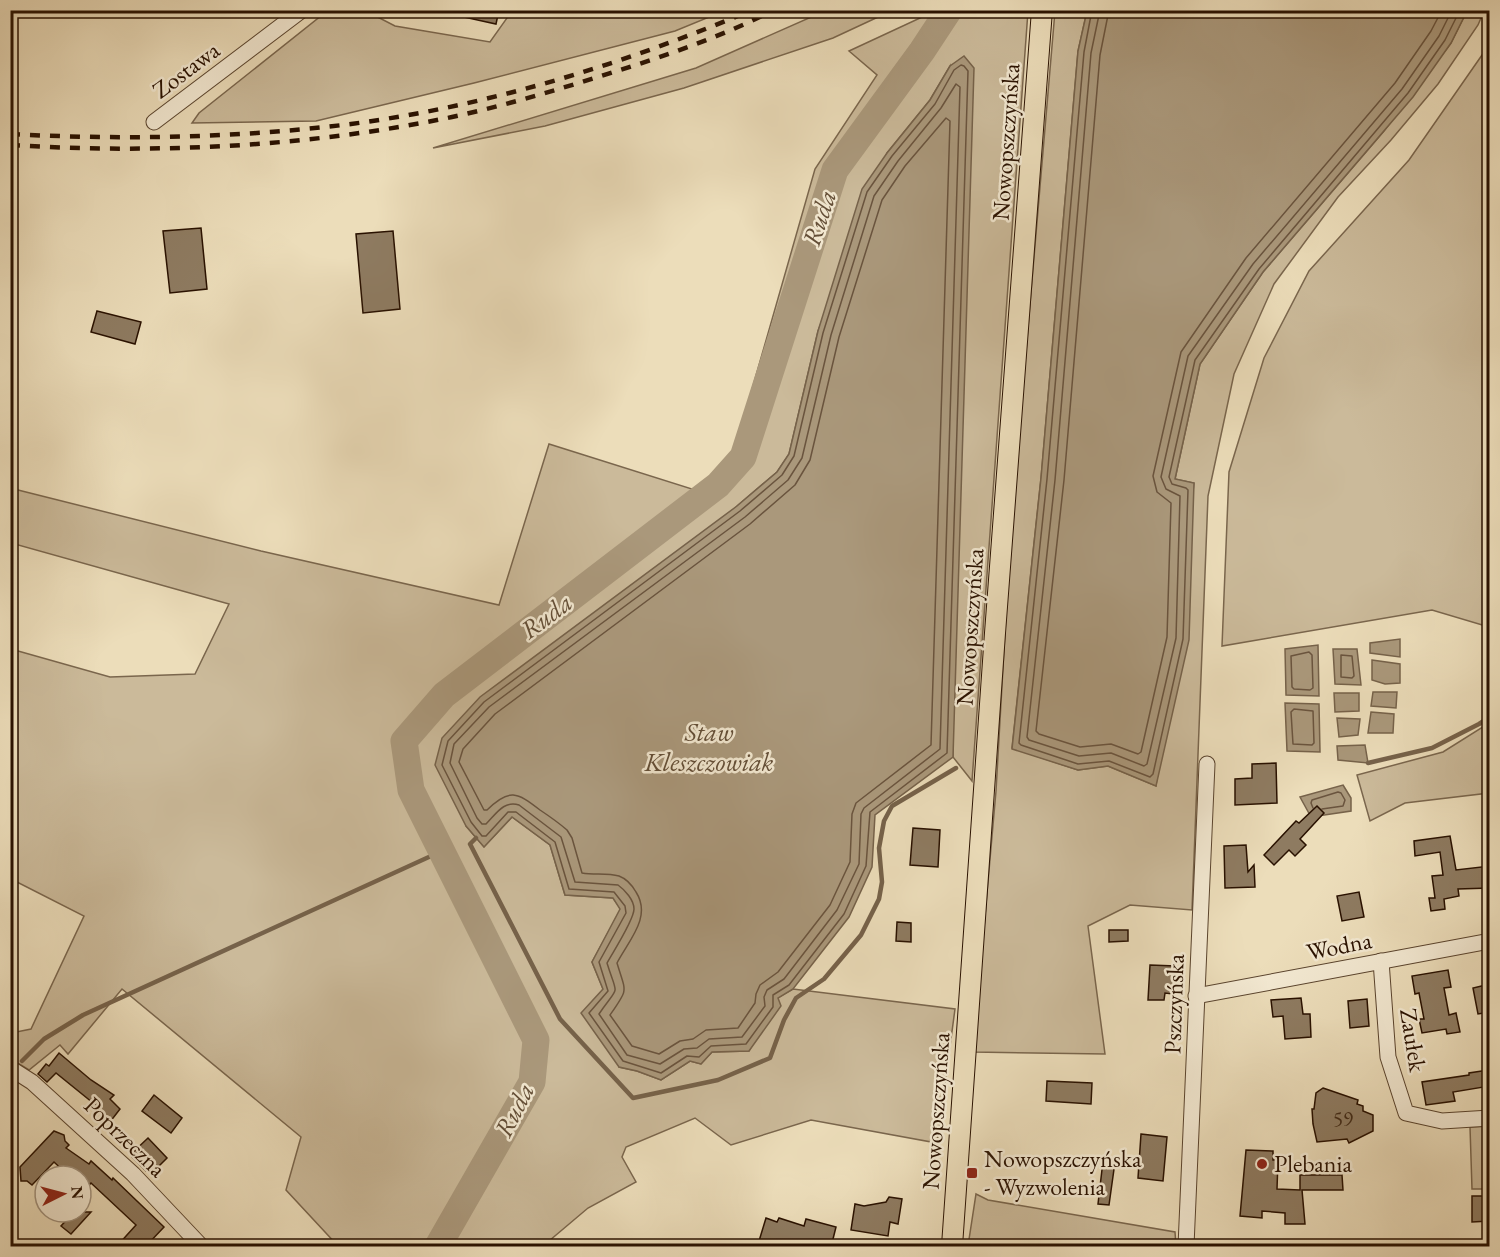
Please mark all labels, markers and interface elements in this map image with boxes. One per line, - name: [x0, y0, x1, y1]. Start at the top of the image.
- street label: Zostawa: [146, 34, 226, 105]
- street label: Nowopszczyńska: [985, 62, 1026, 222]
- water label: Ruda: [794, 186, 844, 250]
- street label: Nowopszczyńska: [949, 547, 990, 707]
- water label: Ruda: [513, 585, 579, 647]
- water label: Staw Kleszczowiak: [644, 715, 774, 779]
- street label: Wodna: [1304, 924, 1375, 967]
- street label: Pszczyńska: [1156, 953, 1191, 1055]
- street label: Zaułek: [1393, 1006, 1434, 1075]
- street label: Nowopszczyńska: [915, 1031, 956, 1191]
- water label: Ruda: [486, 1077, 542, 1143]
- street label: Poprzeczna: [78, 1090, 173, 1184]
- house number: 59: [1333, 1105, 1353, 1132]
- place label: Nowopszczyńska - Wyzwolenia: [984, 1143, 1142, 1202]
- place label: Plebania: [1274, 1148, 1352, 1179]
- marker: Plebania: [1255, 1157, 1269, 1171]
- north arrow: [33, 1164, 93, 1224]
- marker: Nowopszczyńska - Wyzwolenia: [965, 1166, 979, 1180]
- text: N: [66, 1185, 89, 1200]

